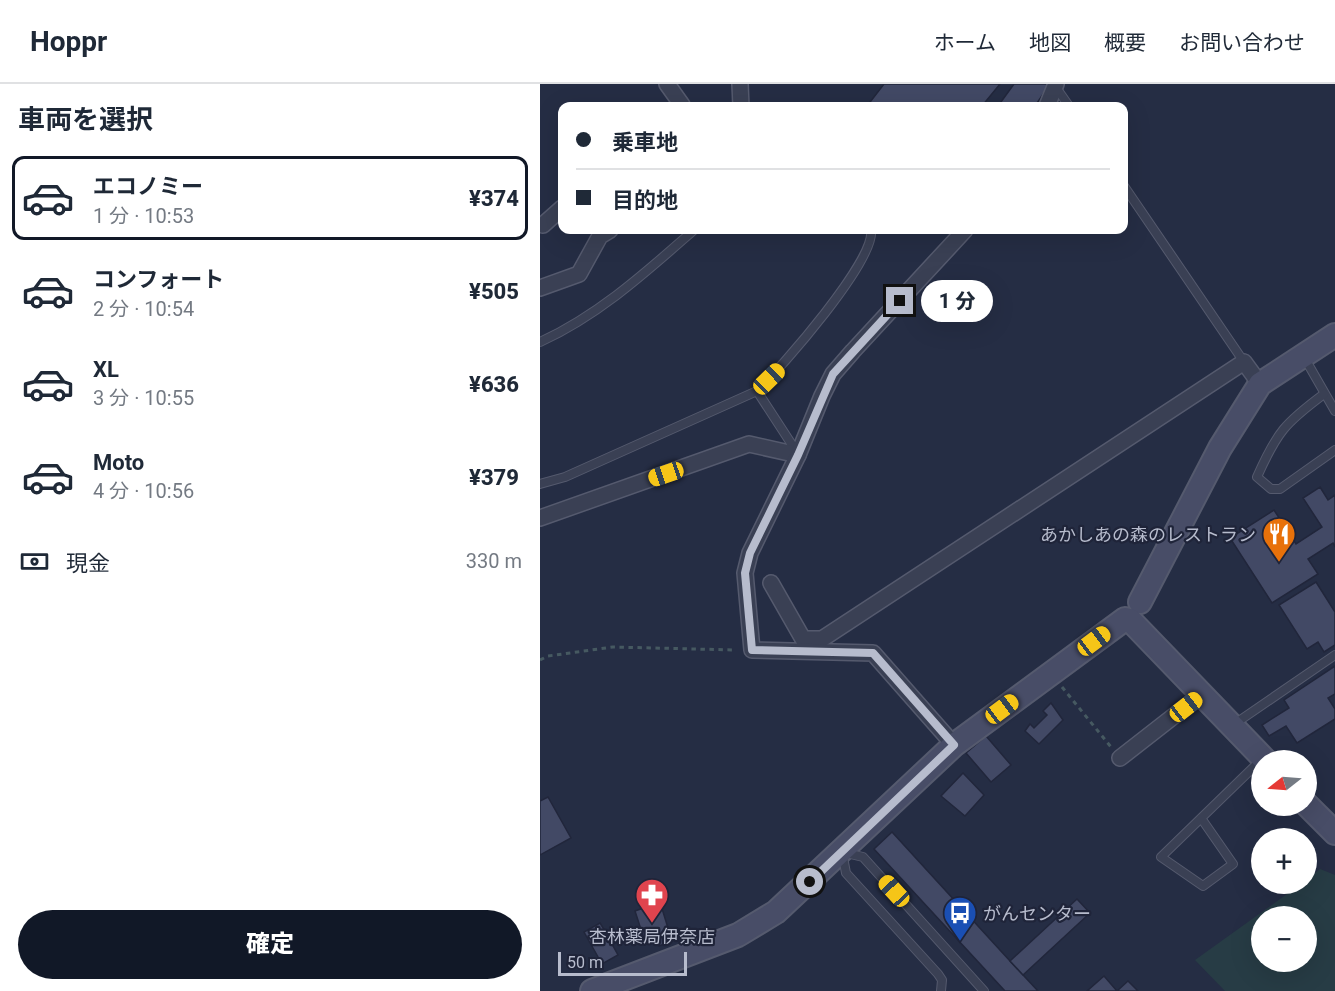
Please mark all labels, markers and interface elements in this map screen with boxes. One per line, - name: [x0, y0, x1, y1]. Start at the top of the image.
- text: Hoppr: [30, 25, 107, 58]
- text: ホーム: [934, 31, 996, 55]
- text: 地図: [1029, 31, 1071, 55]
- text: 概要: [1104, 31, 1146, 55]
- text: お問い合わせ: [1179, 31, 1305, 55]
- text: 車両を選択: [18, 104, 153, 136]
- text: 乗車地: [612, 130, 678, 155]
- icon: car: [21, 171, 75, 225]
- text: エコノミー: [93, 174, 203, 199]
- text: ¥374: [469, 186, 519, 211]
- text: 目的地: [612, 188, 678, 213]
- text: 1 分 · 10:53: [93, 204, 194, 228]
- icon: car: [21, 264, 75, 318]
- text: コンフォート: [93, 267, 224, 292]
- text: ¥505: [469, 279, 519, 304]
- callout: 1 分: [921, 280, 993, 322]
- route end: [886, 287, 913, 314]
- text: 1 分: [939, 289, 975, 313]
- text: 2 分 · 10:54: [93, 297, 194, 321]
- icon: car: [21, 357, 75, 411]
- text: XL: [93, 357, 119, 382]
- car: [750, 360, 788, 398]
- text: ¥636: [469, 372, 519, 397]
- text: 3 分 · 10:55: [93, 386, 194, 410]
- icon: car: [21, 450, 75, 504]
- text: Moto: [93, 450, 144, 475]
- car: [646, 460, 686, 488]
- text: ¥379: [469, 465, 519, 490]
- text: 4 分 · 10:56: [93, 479, 194, 503]
- restaurant icon: あかしあの森のレストラン: [1261, 516, 1297, 563]
- place label: あかしあの森のレストラン: [1040, 524, 1256, 545]
- icon: cash: [18, 545, 51, 578]
- text: 330 m: [466, 549, 522, 573]
- text: 現金: [66, 551, 110, 576]
- car: [1074, 623, 1114, 659]
- car: [1166, 689, 1206, 725]
- car: [982, 691, 1022, 727]
- north arrow: [1251, 750, 1317, 816]
- map controls: [1251, 750, 1317, 972]
- button: +: [1251, 828, 1317, 894]
- route start: [796, 868, 823, 895]
- car: [875, 872, 913, 910]
- pharmacy icon: 杏林薬局伊奈店: [634, 877, 670, 924]
- bus stop icon: がんセンター: [942, 895, 978, 942]
- place label: がんセンター: [983, 903, 1091, 924]
- button: −: [1251, 906, 1317, 972]
- button: 確定: [18, 910, 522, 979]
- place label: 杏林薬局伊奈店: [589, 926, 715, 947]
- scale bar: [558, 949, 687, 976]
- text: 50 m: [567, 953, 603, 972]

